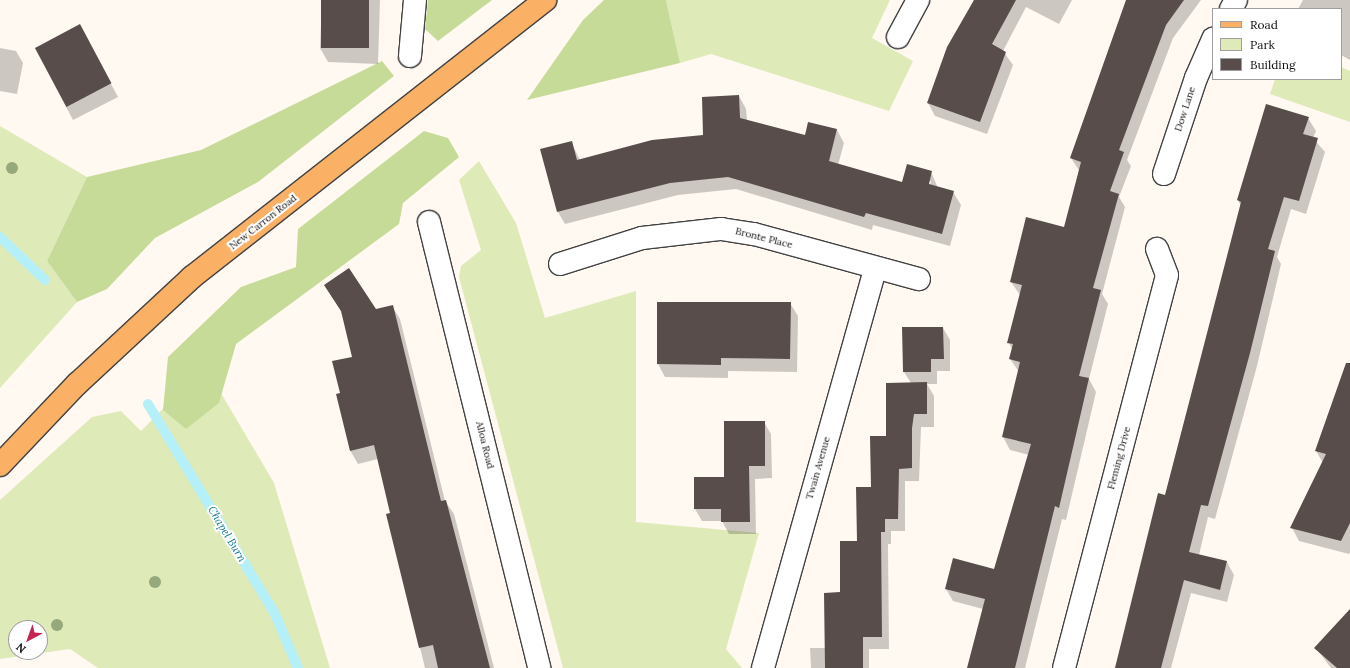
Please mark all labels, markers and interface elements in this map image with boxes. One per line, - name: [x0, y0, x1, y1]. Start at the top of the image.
- legend: [1212, 8, 1342, 80]
- text: Road: [1250, 17, 1278, 32]
- text: Park: [1250, 37, 1275, 52]
- text: Building: [1250, 57, 1296, 72]
- street label: Dow Lane: [1172, 85, 1198, 133]
- street label: New Carron Road: [227, 192, 299, 252]
- street label: Bronte Place: [734, 225, 794, 251]
- street label: Alloa Road: [473, 420, 497, 470]
- street label: Fleming Drive: [1105, 425, 1133, 491]
- street label: Twain Avenue: [803, 435, 833, 501]
- water label: Chapel Burn: [205, 504, 249, 564]
- north arrow: [8, 620, 48, 660]
- text: N: [13, 640, 29, 656]

